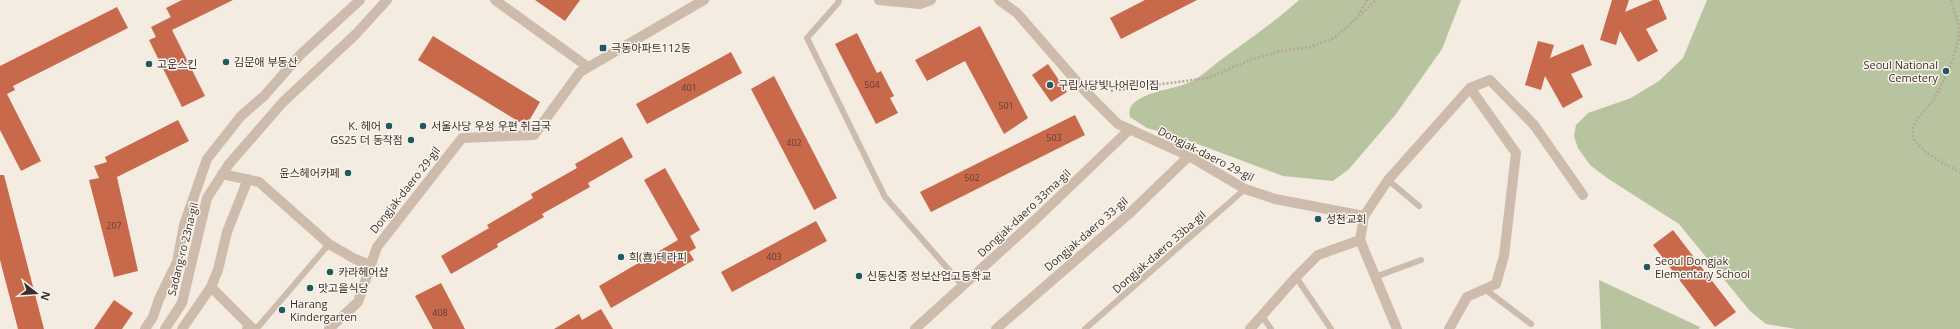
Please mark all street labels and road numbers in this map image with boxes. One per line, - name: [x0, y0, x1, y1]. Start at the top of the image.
- street label: Dongjak-daero 29-gil: [1156, 123, 1257, 184]
- street label: Dongjak-daero 29-gil: [366, 143, 443, 236]
- street label: Dongjak-daero 33ma-gil: [974, 165, 1074, 260]
- street label: Dongjak-daero 33-gil: [1041, 193, 1131, 274]
- street label: Sadang-ro 23na-gil: [164, 201, 201, 297]
- street label: Dongjak-daero 33ba-gil: [1109, 207, 1209, 296]

